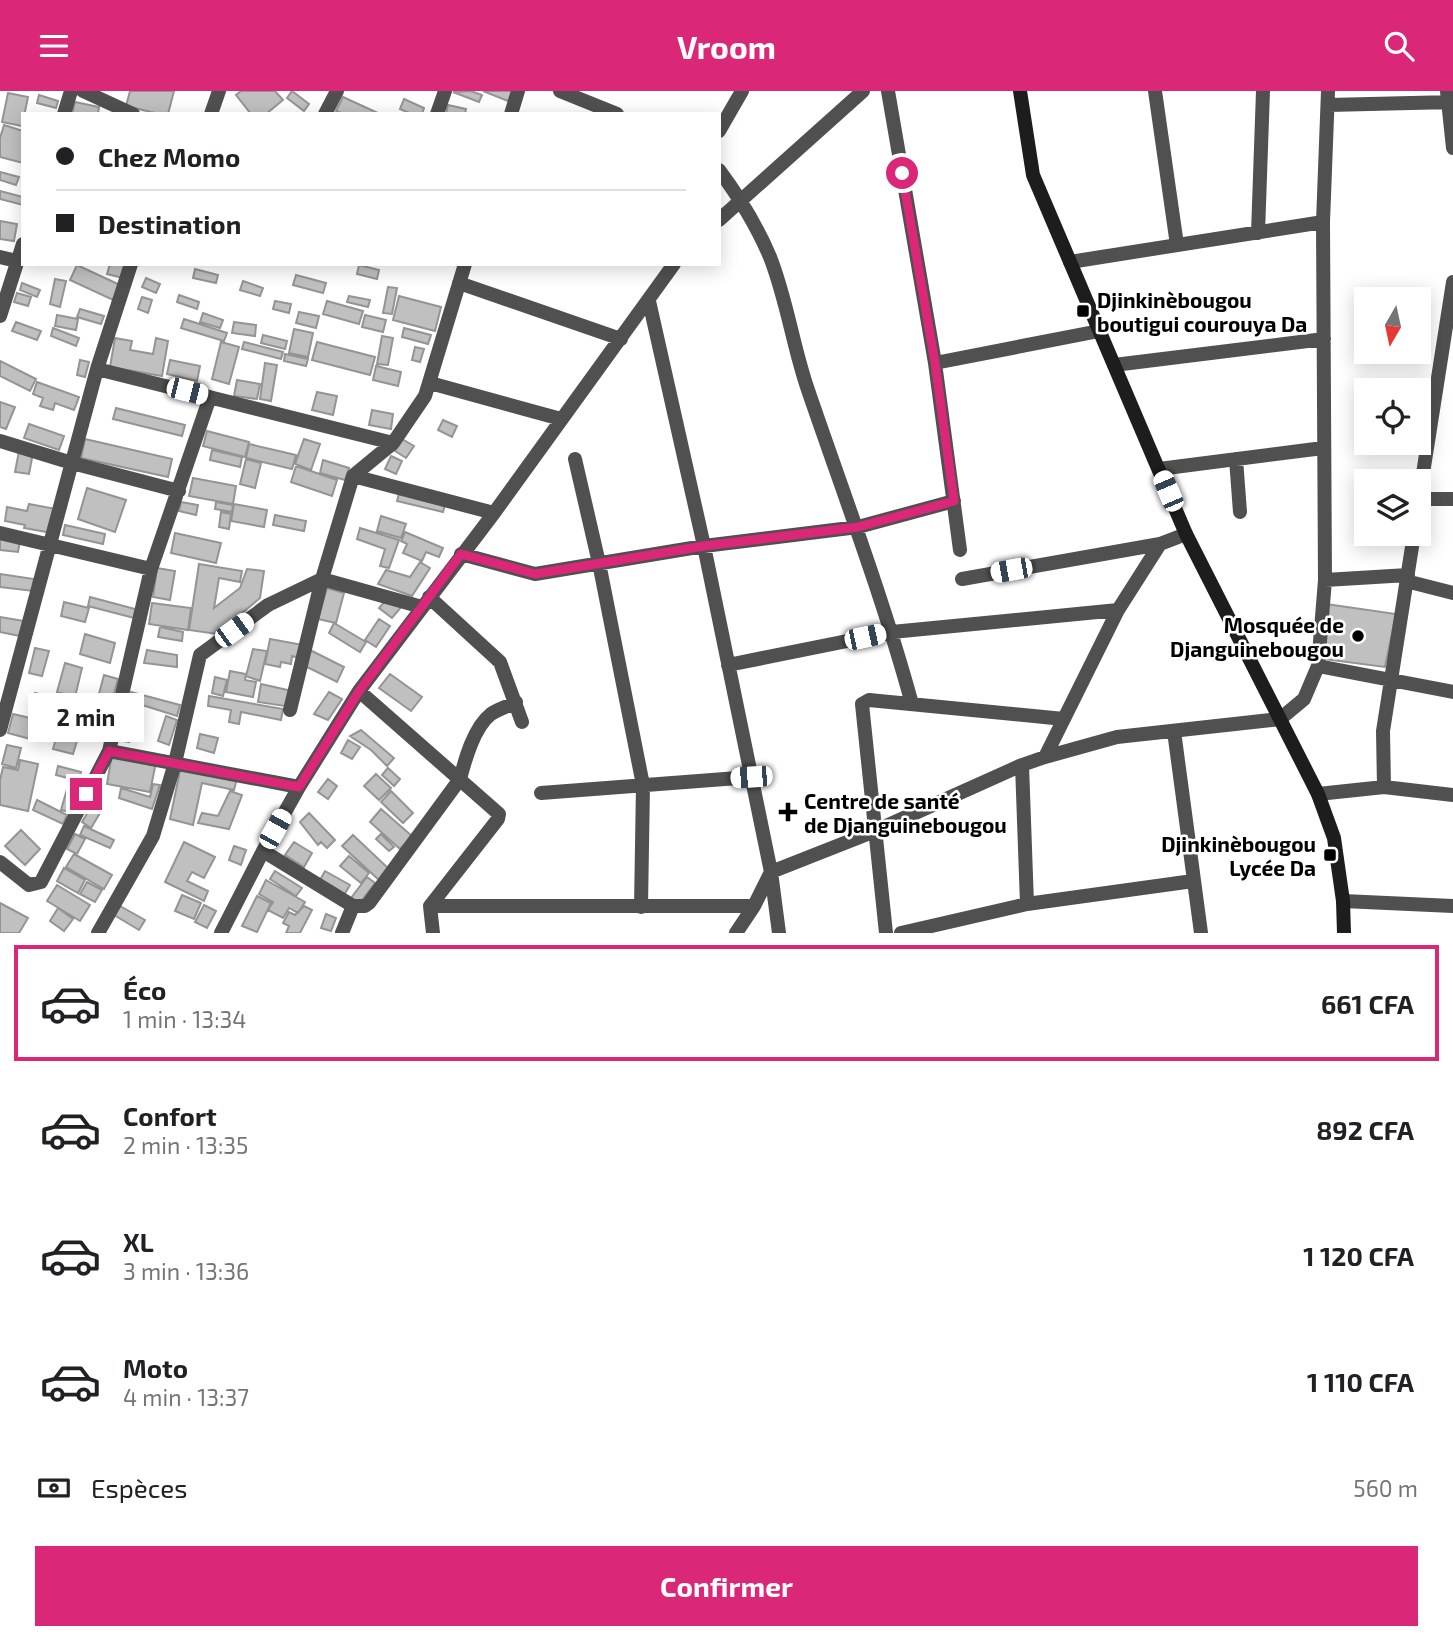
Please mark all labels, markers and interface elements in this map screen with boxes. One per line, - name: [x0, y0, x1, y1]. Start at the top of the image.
- icon: menu: [35, 27, 73, 65]
- text: Vroom: [677, 27, 776, 65]
- icon: search: [1380, 27, 1418, 65]
- text: Chez Momo: [98, 141, 240, 172]
- route start: [886, 157, 918, 189]
- text: Destination: [98, 208, 241, 239]
- place label: Djinkinèbougou boutigui courouya Da: [1097, 287, 1307, 337]
- north arrow: [1354, 287, 1432, 364]
- map controls: [1354, 287, 1431, 546]
- marker: Djinkinèbougou boutigui courouya Da: [1075, 303, 1091, 319]
- car: [165, 376, 210, 406]
- button: locate: [1354, 378, 1431, 455]
- car: [1151, 468, 1186, 514]
- button: layers: [1354, 469, 1431, 546]
- car: [989, 556, 1034, 584]
- car: [211, 609, 258, 651]
- place label: Mosquée de Djanguinebougou: [1170, 612, 1344, 661]
- car: [843, 622, 888, 652]
- marker: Mosquée de Djanguinebougou: [1350, 628, 1366, 644]
- callout: 2 min: [28, 693, 144, 741]
- text: 2 min: [57, 703, 115, 731]
- car: [730, 765, 773, 789]
- route end: [70, 778, 102, 810]
- place label: Centre de santé de Djanguinebougou: [804, 788, 1007, 837]
- marker: Centre de santé de Djanguinebougou: [778, 802, 798, 822]
- car: [256, 806, 295, 852]
- place label: Djinkinèbougou Lycée Da: [1161, 831, 1316, 881]
- marker: Djinkinèbougou Lycée Da: [1322, 847, 1338, 863]
- icon: car: [39, 972, 102, 1035]
- text: Éco: [123, 974, 166, 1005]
- text: 661 CFA: [1321, 988, 1414, 1019]
- text: 1 min · 13:34: [123, 1005, 247, 1033]
- icon: car: [39, 1098, 102, 1161]
- text: Confort: [123, 1100, 217, 1131]
- text: 892 CFA: [1316, 1114, 1414, 1145]
- text: 2 min · 13:35: [123, 1131, 248, 1159]
- icon: car: [39, 1224, 102, 1287]
- text: XL: [123, 1226, 154, 1257]
- text: 1 120 CFA: [1303, 1240, 1414, 1271]
- text: 3 min · 13:36: [123, 1257, 249, 1285]
- icon: car: [39, 1350, 102, 1413]
- text: Moto: [123, 1352, 188, 1383]
- text: 1 110 CFA: [1307, 1366, 1414, 1397]
- text: 4 min · 13:37: [123, 1383, 249, 1411]
- icon: cash: [35, 1469, 73, 1507]
- text: Espèces: [91, 1472, 188, 1503]
- text: 560 m: [1353, 1474, 1418, 1502]
- button: Confirmer: [35, 1546, 1418, 1626]

